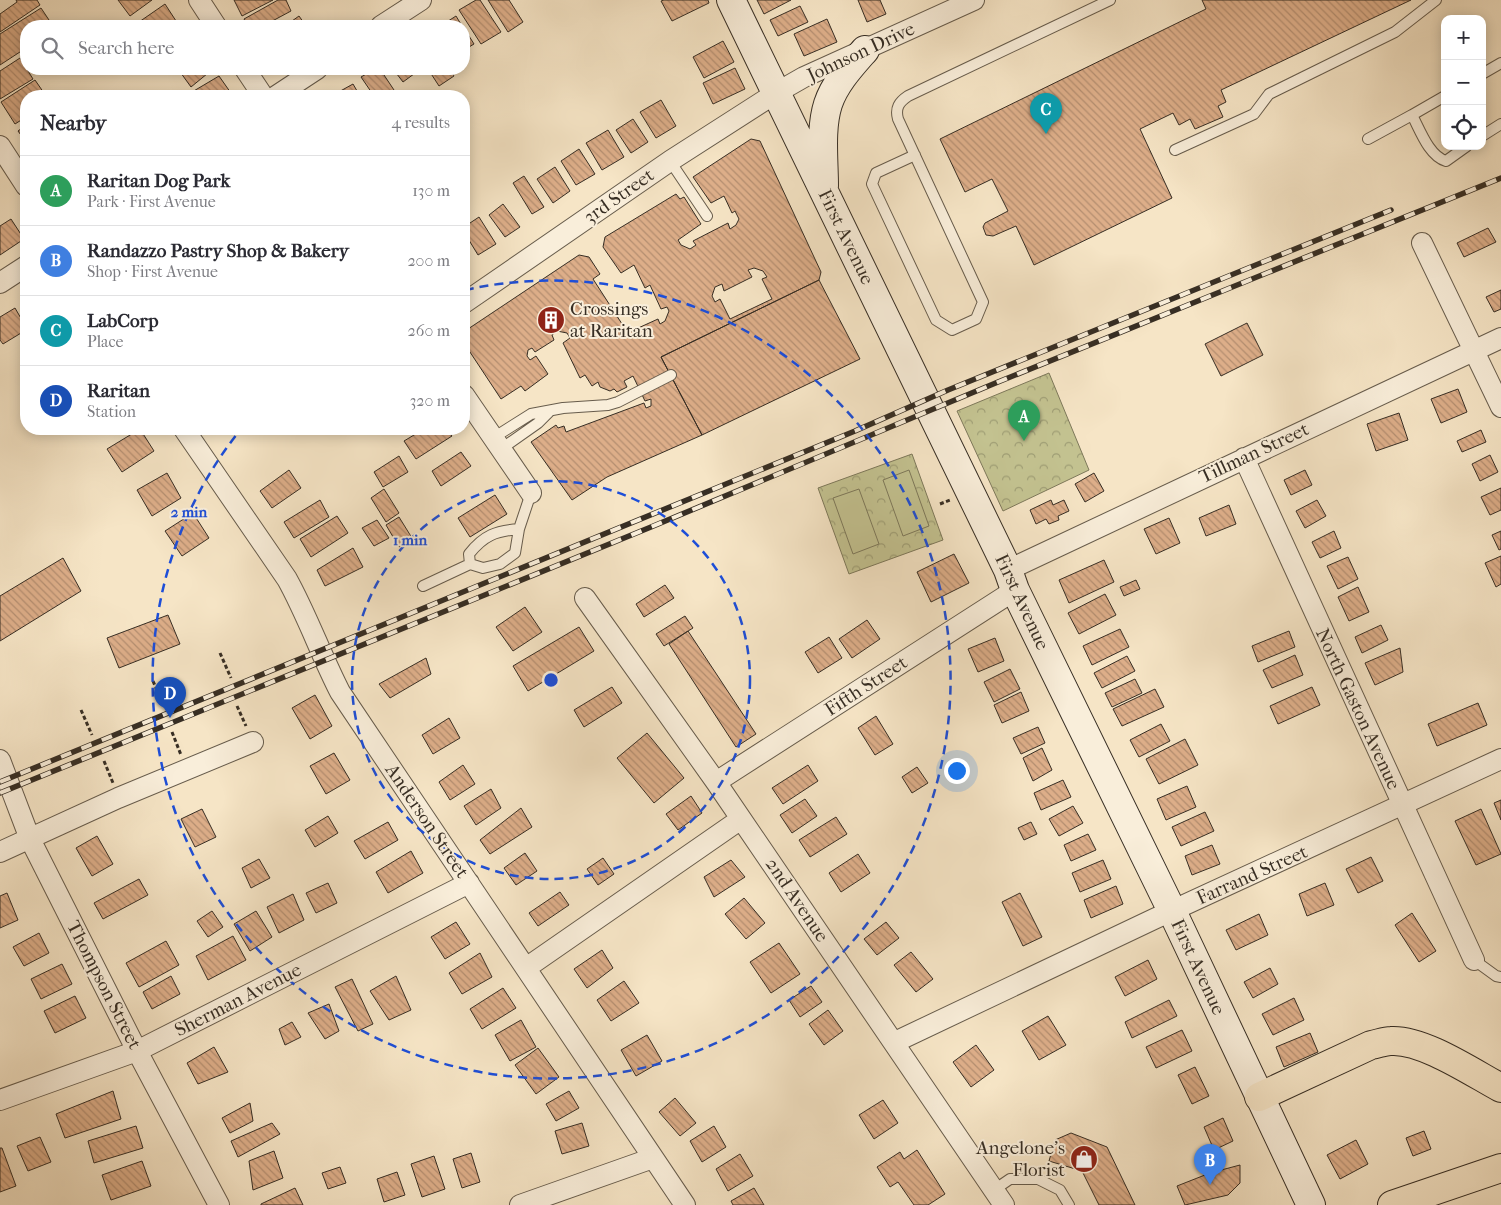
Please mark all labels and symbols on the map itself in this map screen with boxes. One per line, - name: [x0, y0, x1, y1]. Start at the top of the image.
- street label: Johnson Drive: [802, 18, 918, 87]
- pin: C: [1030, 93, 1062, 134]
- street label: 3rd Street: [580, 164, 658, 228]
- street label: First Avenue: [814, 186, 878, 288]
- place label: Crossings at Raritan: [570, 298, 653, 342]
- building icon: Crossings at Raritan: [536, 305, 566, 335]
- pin: A: [1008, 400, 1040, 441]
- street label: Tillman Street: [1196, 418, 1313, 488]
- text: 2 min: [171, 503, 208, 521]
- text: 1 min: [393, 531, 427, 549]
- street label: First Avenue: [990, 551, 1054, 653]
- street label: North Gaston Avenue: [1311, 625, 1405, 793]
- street label: Fifth Street: [821, 651, 911, 721]
- centre of rings: [542, 671, 560, 689]
- pin: D: [154, 677, 186, 718]
- your location: [944, 758, 970, 784]
- street label: Anderson Street: [380, 759, 473, 882]
- street label: Farrand Street: [1193, 841, 1311, 909]
- street label: 2nd Avenue: [761, 854, 833, 946]
- street label: First Avenue: [1166, 916, 1230, 1018]
- street label: Thompson Street: [62, 917, 146, 1053]
- street label: Sherman Avenue: [171, 959, 305, 1041]
- place label: Angelone's Florist: [975, 1137, 1065, 1181]
- shop icon: Angelone's Florist: [1069, 1144, 1099, 1174]
- pin: B: [1194, 1144, 1226, 1185]

